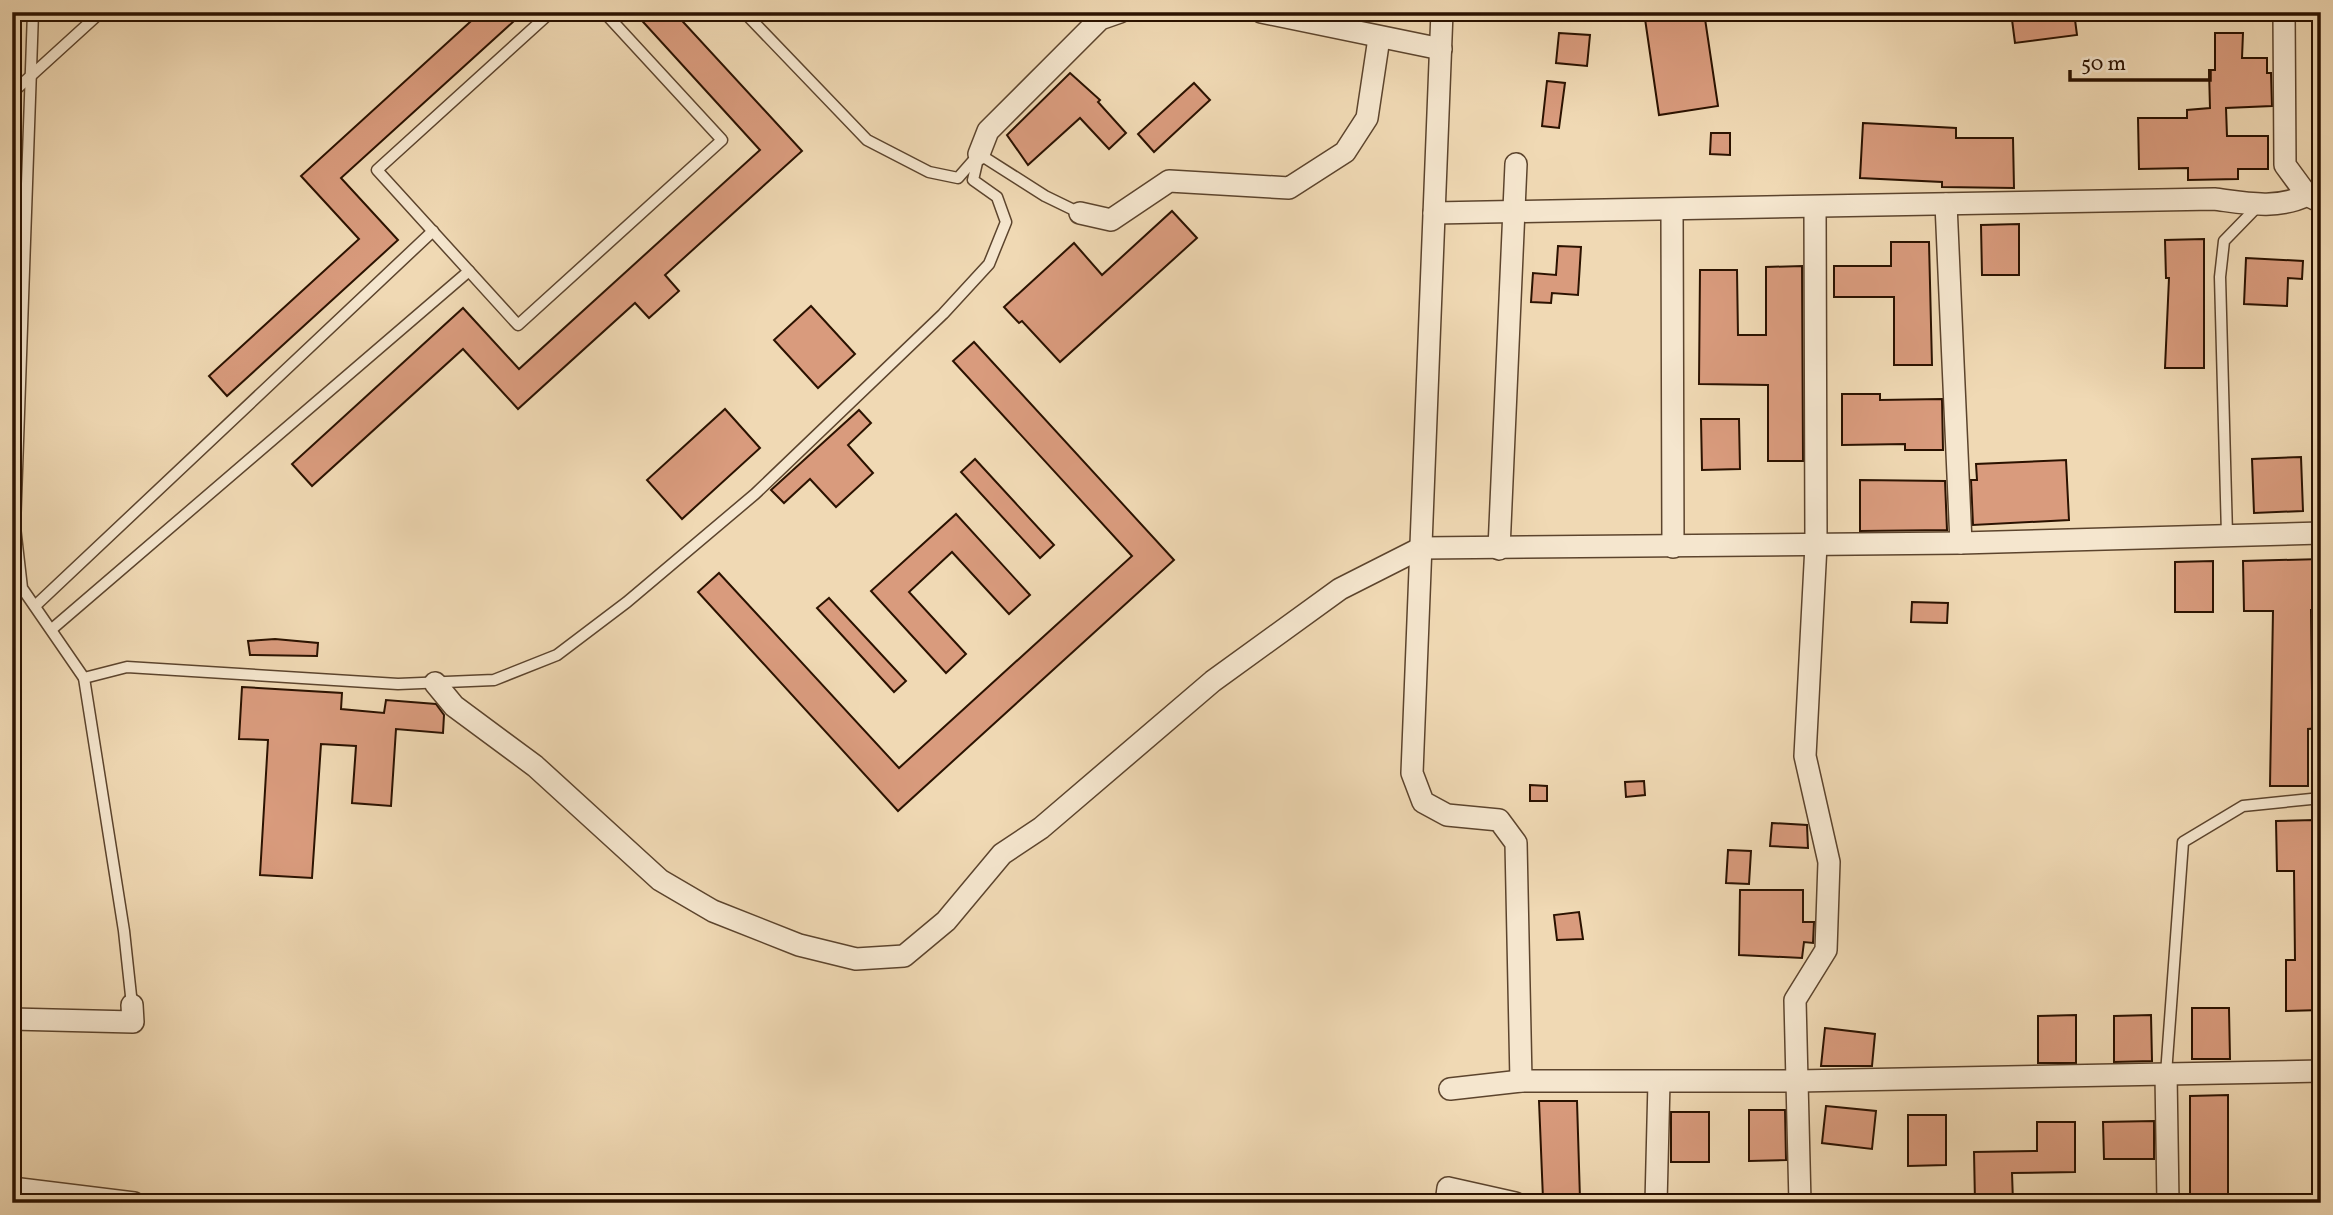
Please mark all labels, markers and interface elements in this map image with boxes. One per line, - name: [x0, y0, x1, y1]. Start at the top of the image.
- scale bar: [2070, 38, 2210, 82]
- text: 50 m: [2081, 50, 2126, 79]

